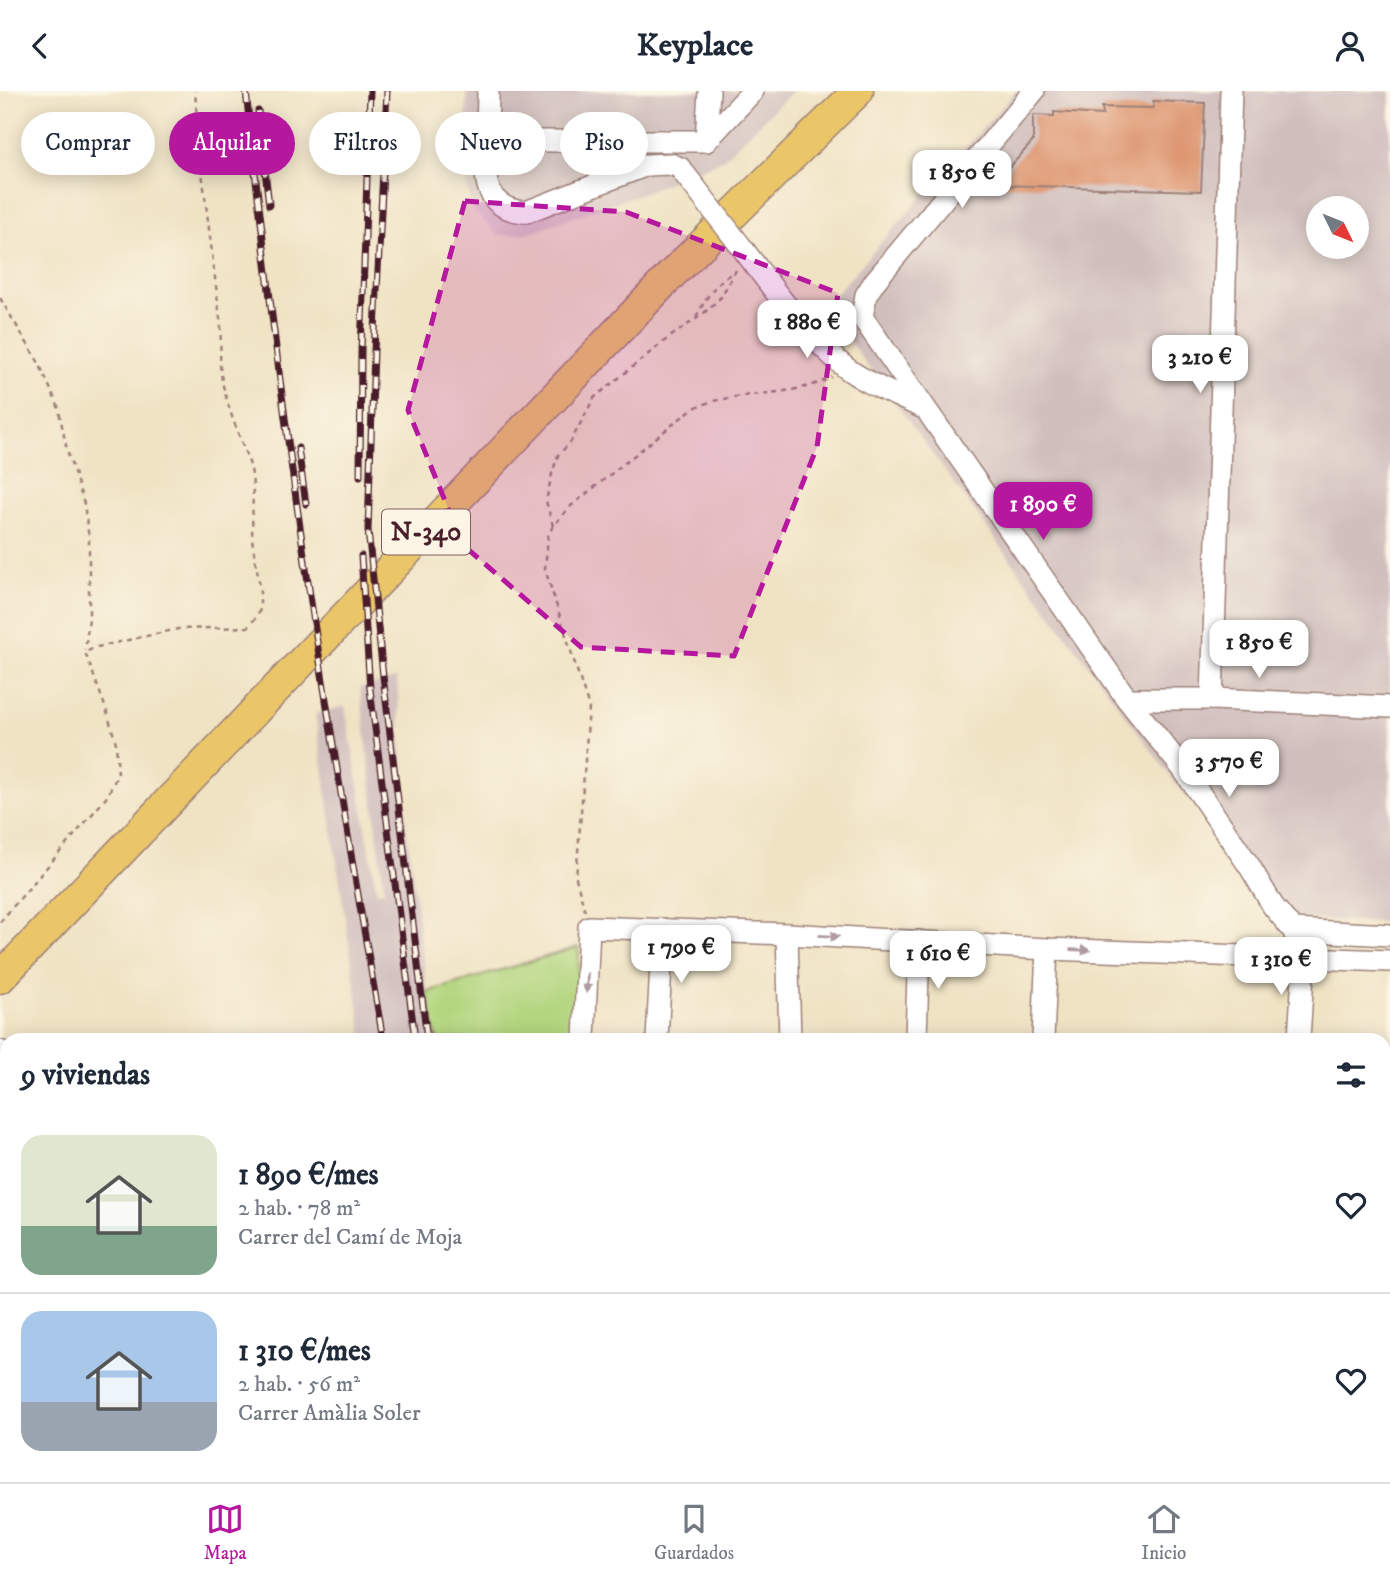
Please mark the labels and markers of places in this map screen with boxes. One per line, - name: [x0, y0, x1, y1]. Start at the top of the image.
- pin: 1 850 €: [897, 151, 1027, 210]
- pin: 1 880 €: [742, 301, 872, 360]
- pin: 3 210 €: [1135, 335, 1265, 395]
- pin: 1 890 €: [978, 483, 1108, 542]
- pin: 1 850 €: [1194, 621, 1324, 680]
- pin: 3 570 €: [1164, 739, 1294, 799]
- pin: 1 790 €: [616, 925, 746, 985]
- pin: 1 610 €: [873, 932, 1003, 991]
- pin: 1 310 €: [1216, 937, 1346, 997]

